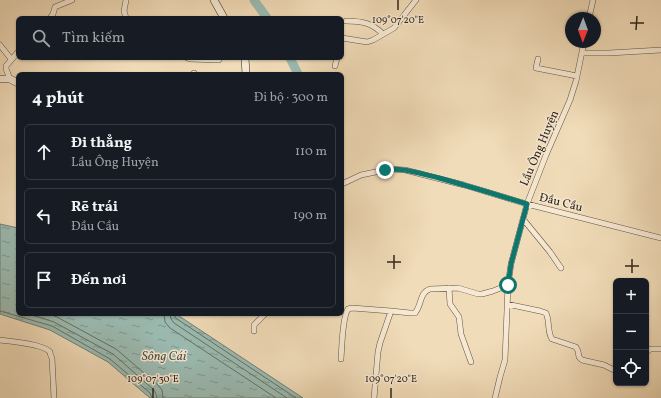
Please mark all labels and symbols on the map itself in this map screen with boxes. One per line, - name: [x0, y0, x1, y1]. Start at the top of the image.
- north arrow: [565, 12, 601, 48]
- text: 109°07'20"E: [372, 13, 424, 27]
- street label: Lầu Ông Huyện: [516, 108, 563, 189]
- route end: [376, 161, 394, 179]
- street label: Đầu Cầu: [537, 190, 584, 216]
- route start: [499, 276, 517, 294]
- water label: Sông Cái: [142, 348, 187, 366]
- text: 109°07'30"E: [127, 372, 179, 386]
- text: 109°07'20"E: [365, 372, 417, 386]

